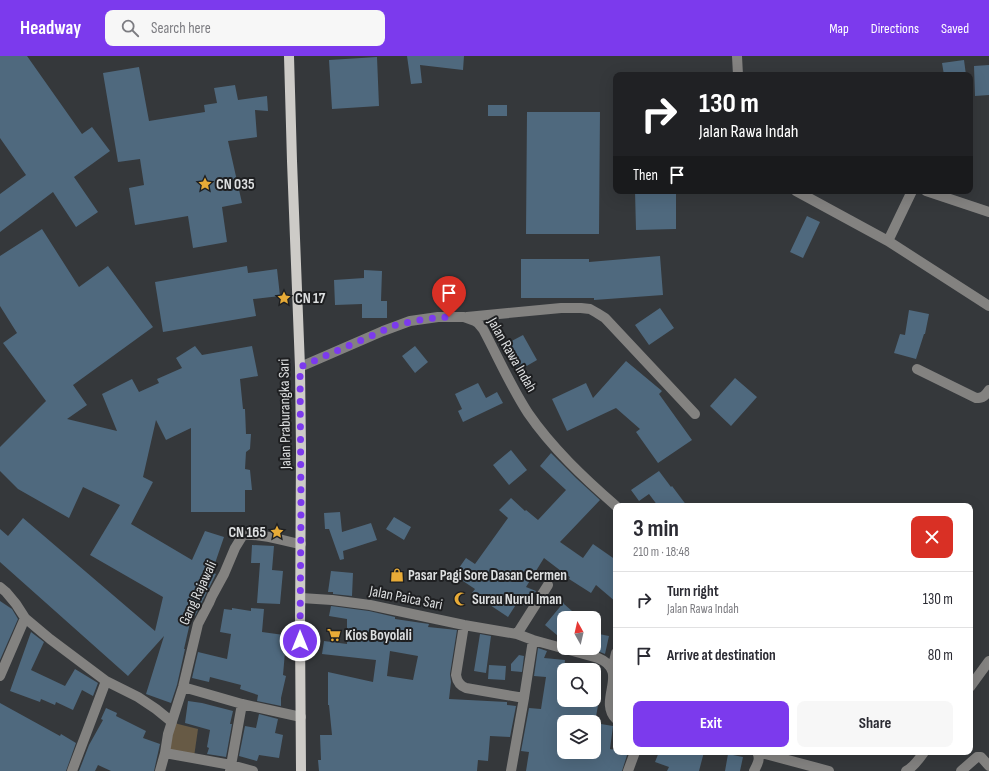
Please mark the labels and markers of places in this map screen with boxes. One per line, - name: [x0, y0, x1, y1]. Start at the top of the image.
- place label: CN 035: [216, 175, 255, 194]
- place icon: CN 035: [197, 176, 213, 192]
- pin: [432, 276, 466, 317]
- place label: CN 17: [295, 289, 326, 308]
- place icon: CN 17: [276, 290, 292, 306]
- place label: CN 165: [228, 523, 266, 542]
- place icon: CN 165: [269, 524, 285, 540]
- place label: Pasar Pagi Sore Dasan Cermen: [408, 566, 567, 585]
- shop icon: Pasar Pagi Sore Dasan Cermen: [389, 567, 405, 583]
- place label: Surau Nurul Iman: [472, 590, 562, 609]
- mosque icon: Surau Nurul Iman: [453, 591, 469, 607]
- place label: Kios Boyolali: [345, 626, 412, 645]
- supermarket icon: Kios Boyolali: [326, 627, 342, 643]

